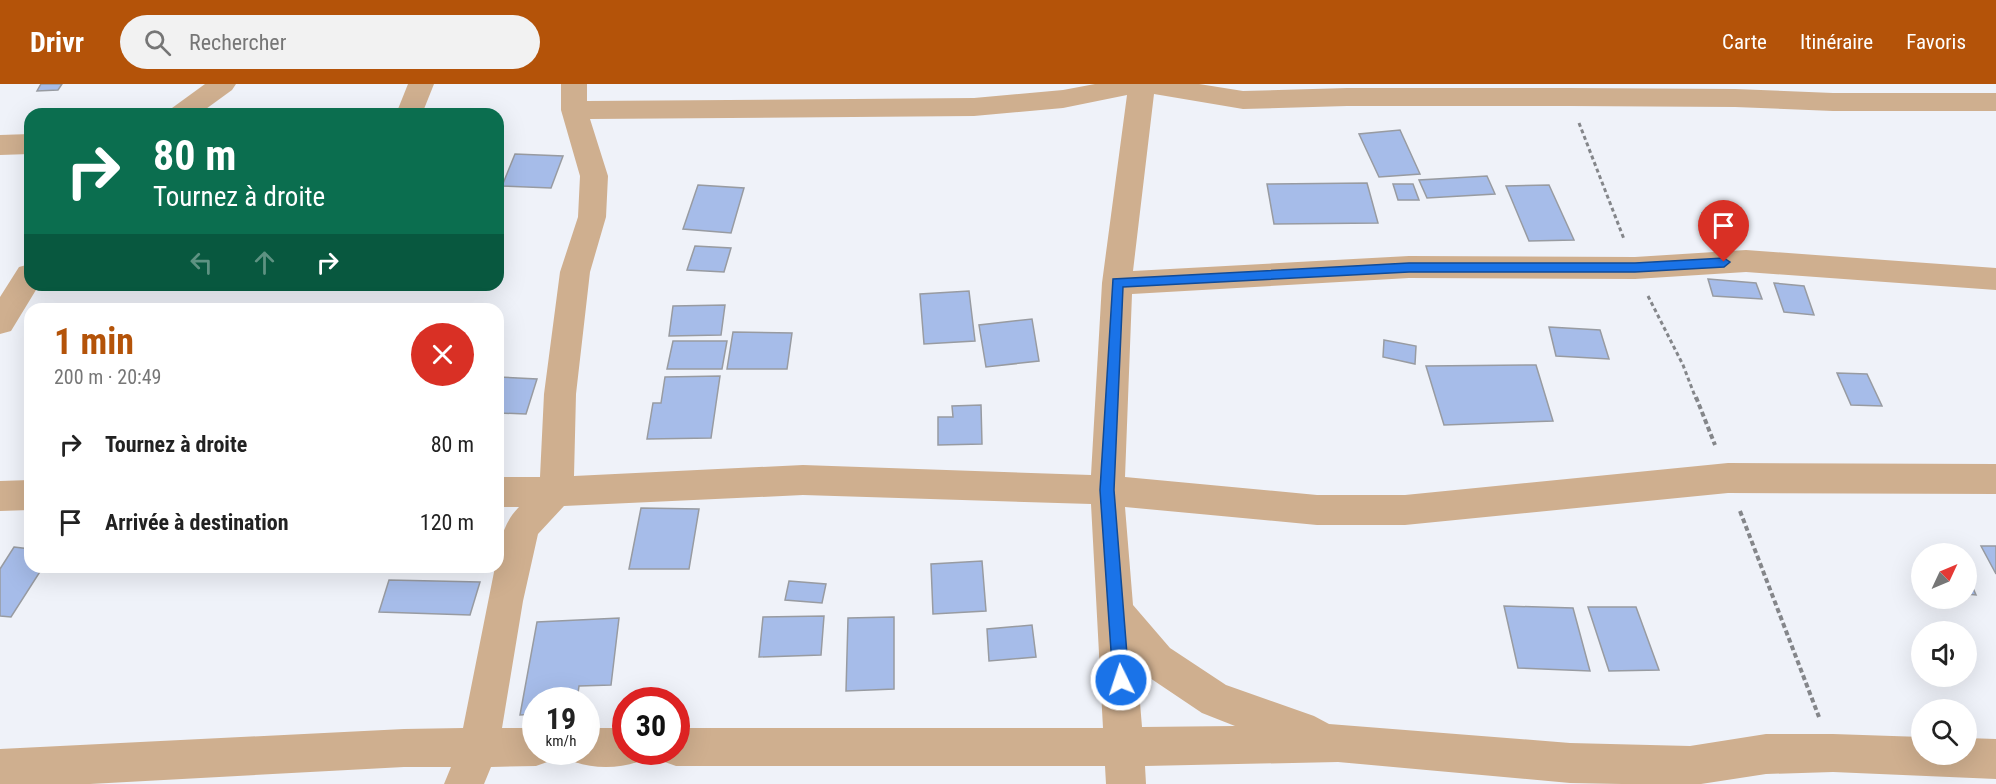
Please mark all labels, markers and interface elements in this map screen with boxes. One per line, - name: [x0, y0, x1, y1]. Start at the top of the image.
- search box: [120, 15, 540, 69]
- text: Drivr: [30, 26, 84, 59]
- icon: search: [141, 26, 174, 59]
- text: Rechercher: [189, 30, 286, 55]
- text: Carte: [1722, 30, 1767, 54]
- text: Itinéraire: [1800, 30, 1873, 54]
- text: Favoris: [1906, 30, 1966, 54]
- text: 80 m: [153, 131, 236, 180]
- icon: right: [54, 132, 132, 210]
- text: Tournez à droite: [153, 181, 325, 213]
- pin: [1698, 200, 1749, 262]
- icon: arrive: [1707, 209, 1740, 242]
- icon: left: [185, 246, 218, 279]
- icon: ahead: [248, 246, 281, 279]
- icon: right: [311, 246, 344, 279]
- text: 1 min: [54, 321, 134, 363]
- button: close: [411, 323, 474, 386]
- text: 200 m · 20:49: [54, 365, 161, 389]
- icon: right: [54, 428, 87, 461]
- text: Tournez à droite: [105, 432, 247, 457]
- text: 80 m: [431, 432, 474, 457]
- icon: arrive: [54, 506, 87, 539]
- text: Arrivée à destination: [105, 510, 289, 535]
- text: 120 m: [420, 510, 474, 535]
- north arrow: [1911, 543, 1977, 609]
- map controls: [1911, 543, 1977, 765]
- button: sound: [1911, 621, 1977, 687]
- position arrow: [1089, 648, 1153, 712]
- speed limit sign: 30: [612, 687, 690, 765]
- button: search: [1911, 699, 1977, 765]
- text: 19: [546, 701, 576, 736]
- text: km/h: [546, 732, 576, 750]

